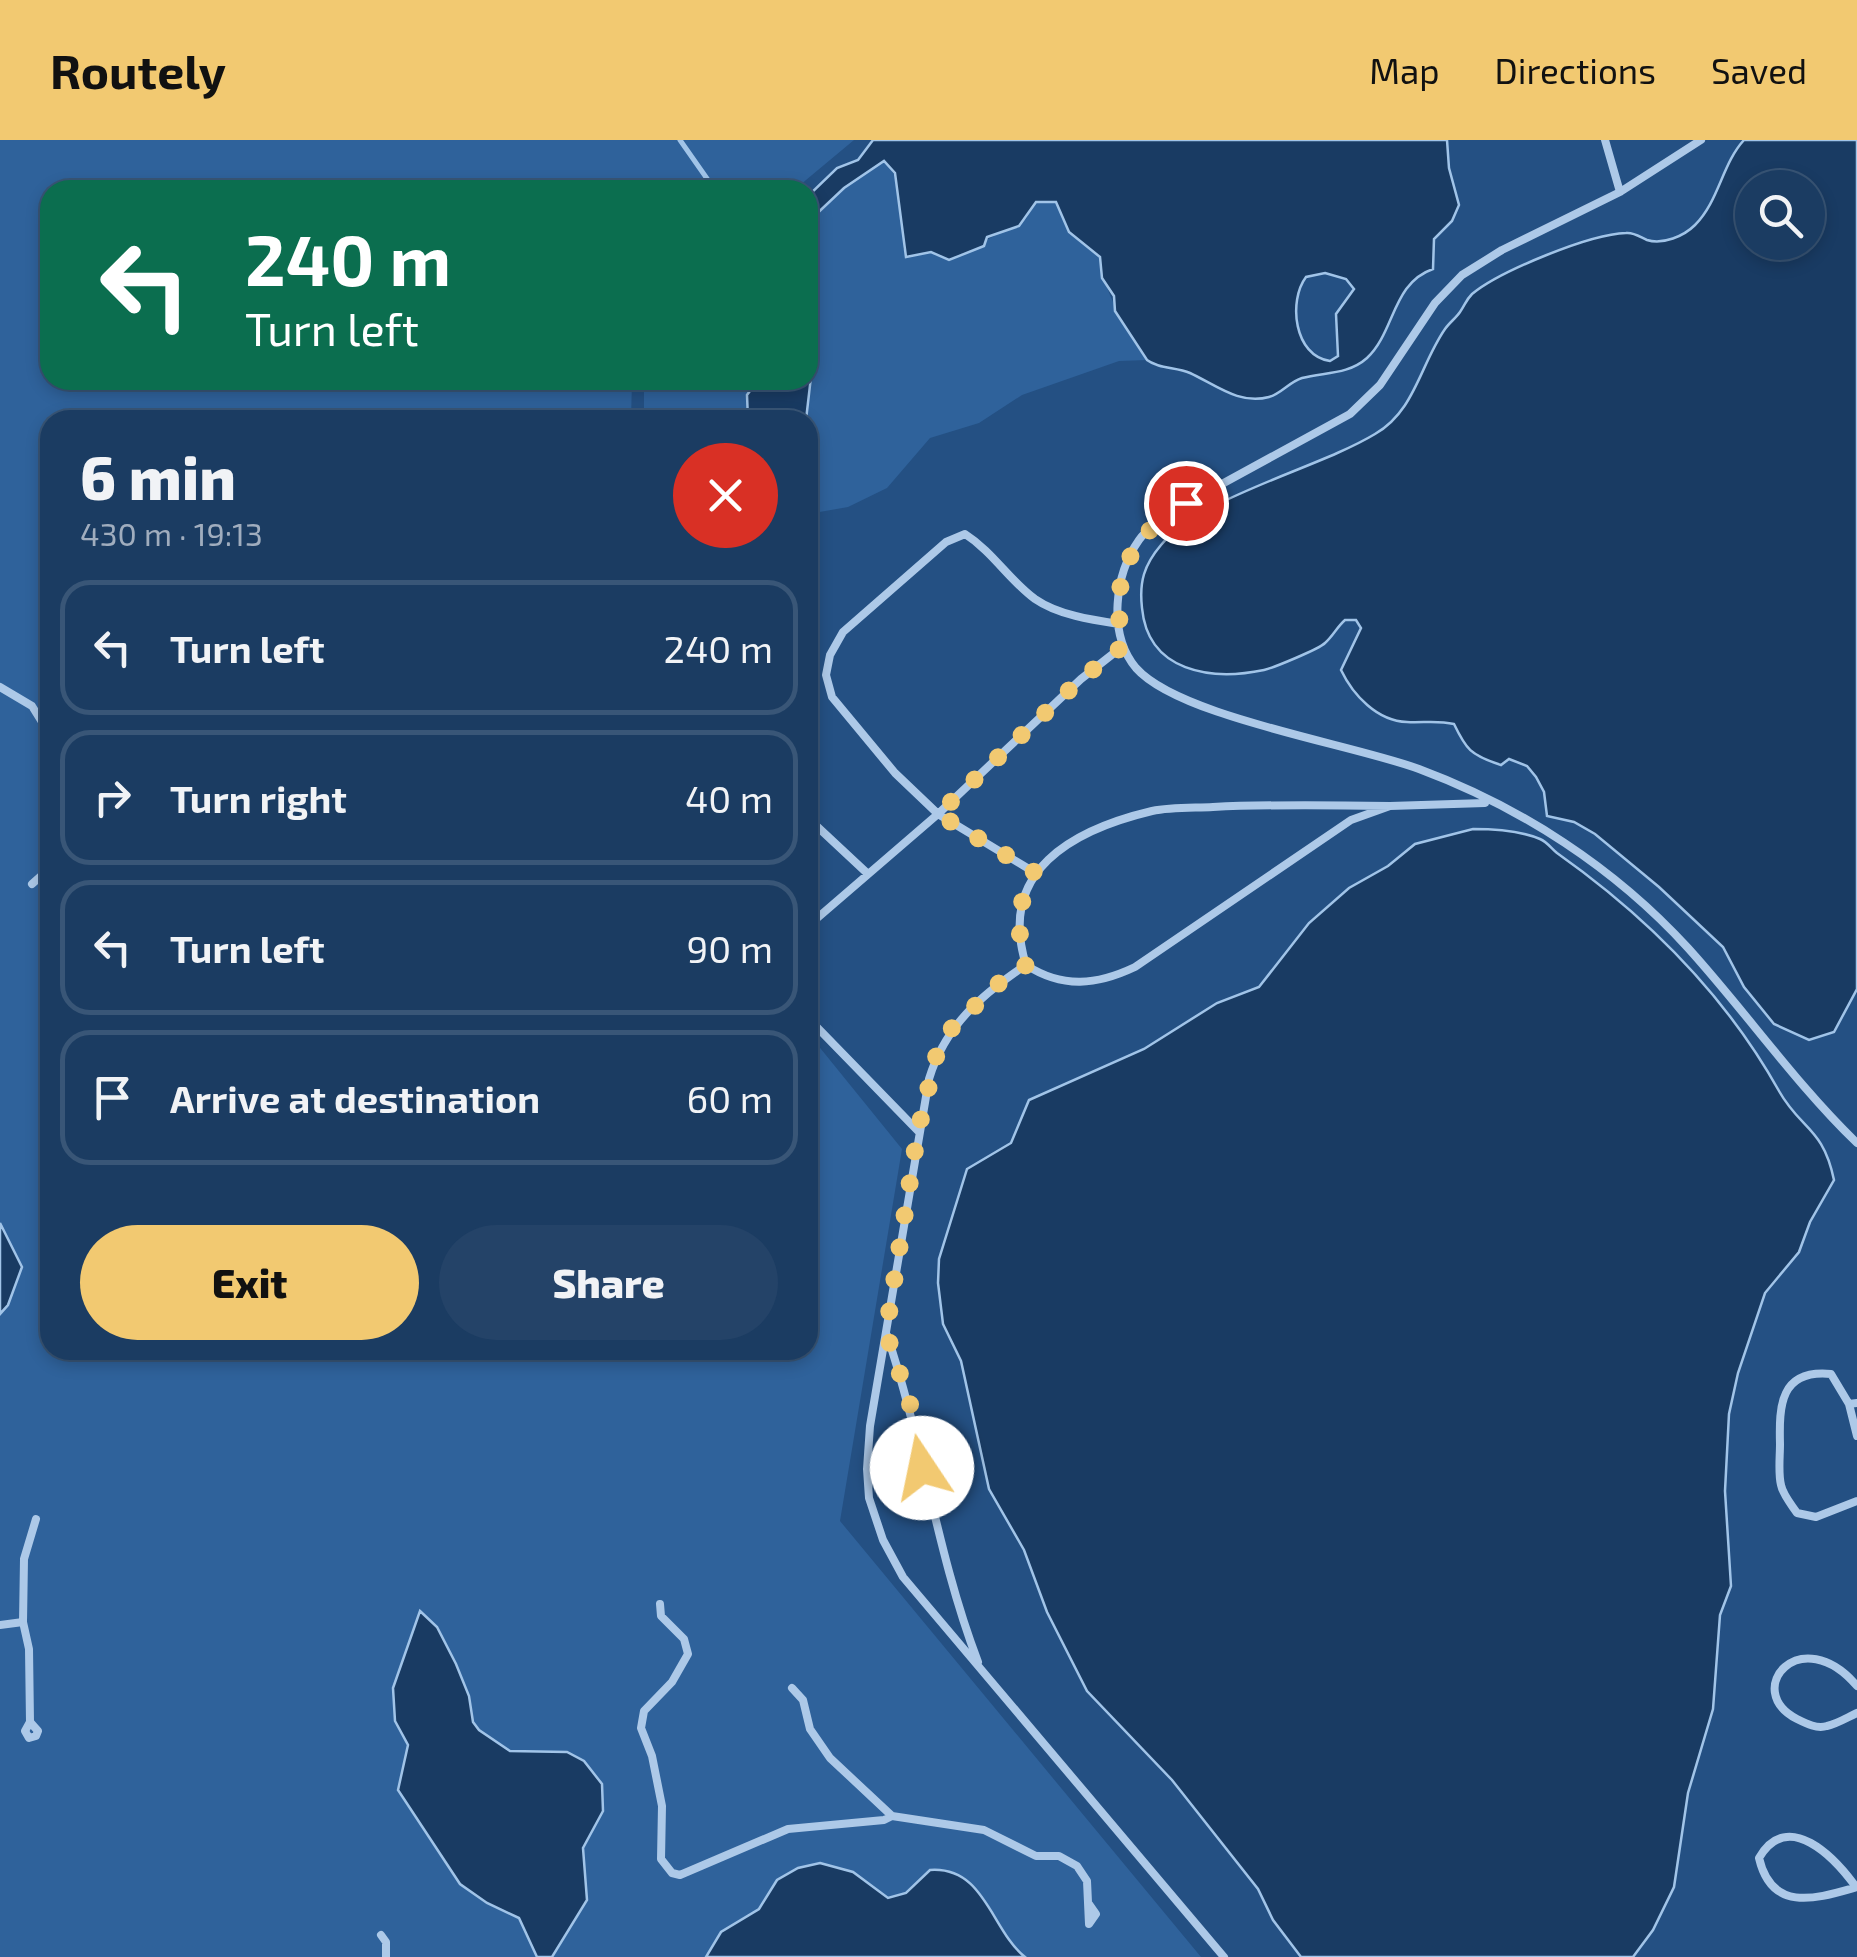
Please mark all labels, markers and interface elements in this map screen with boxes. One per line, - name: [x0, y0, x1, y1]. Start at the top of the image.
- text: Routely: [50, 41, 226, 99]
- text: Map: [1369, 49, 1440, 91]
- text: Directions: [1495, 49, 1656, 91]
- text: Saved: [1711, 49, 1807, 91]
- map controls: [1735, 170, 1825, 260]
- button: search: [1735, 170, 1825, 260]
- text: 240 m: [245, 216, 451, 300]
- icon: left: [80, 220, 210, 350]
- text: Turn left: [245, 301, 419, 355]
- text: 6 min: [80, 440, 236, 512]
- button: close: [673, 443, 778, 548]
- pin: [1144, 461, 1229, 546]
- icon: arrive: [1159, 476, 1214, 531]
- text: 430 m · 19:13: [80, 514, 263, 552]
- icon: left: [85, 620, 140, 675]
- text: Turn left: [170, 625, 325, 671]
- text: 240 m: [664, 625, 773, 671]
- icon: right: [85, 770, 140, 825]
- text: Turn right: [170, 775, 347, 821]
- text: 40 m: [685, 775, 773, 821]
- icon: left: [85, 920, 140, 975]
- text: Turn left: [170, 925, 325, 971]
- text: 90 m: [687, 925, 773, 971]
- icon: arrive: [85, 1070, 140, 1125]
- text: Arrive at destination: [170, 1075, 540, 1121]
- text: 60 m: [687, 1075, 773, 1121]
- button: Exit: [80, 1225, 419, 1340]
- button: Share: [439, 1225, 778, 1340]
- position arrow: [870, 1416, 974, 1520]

